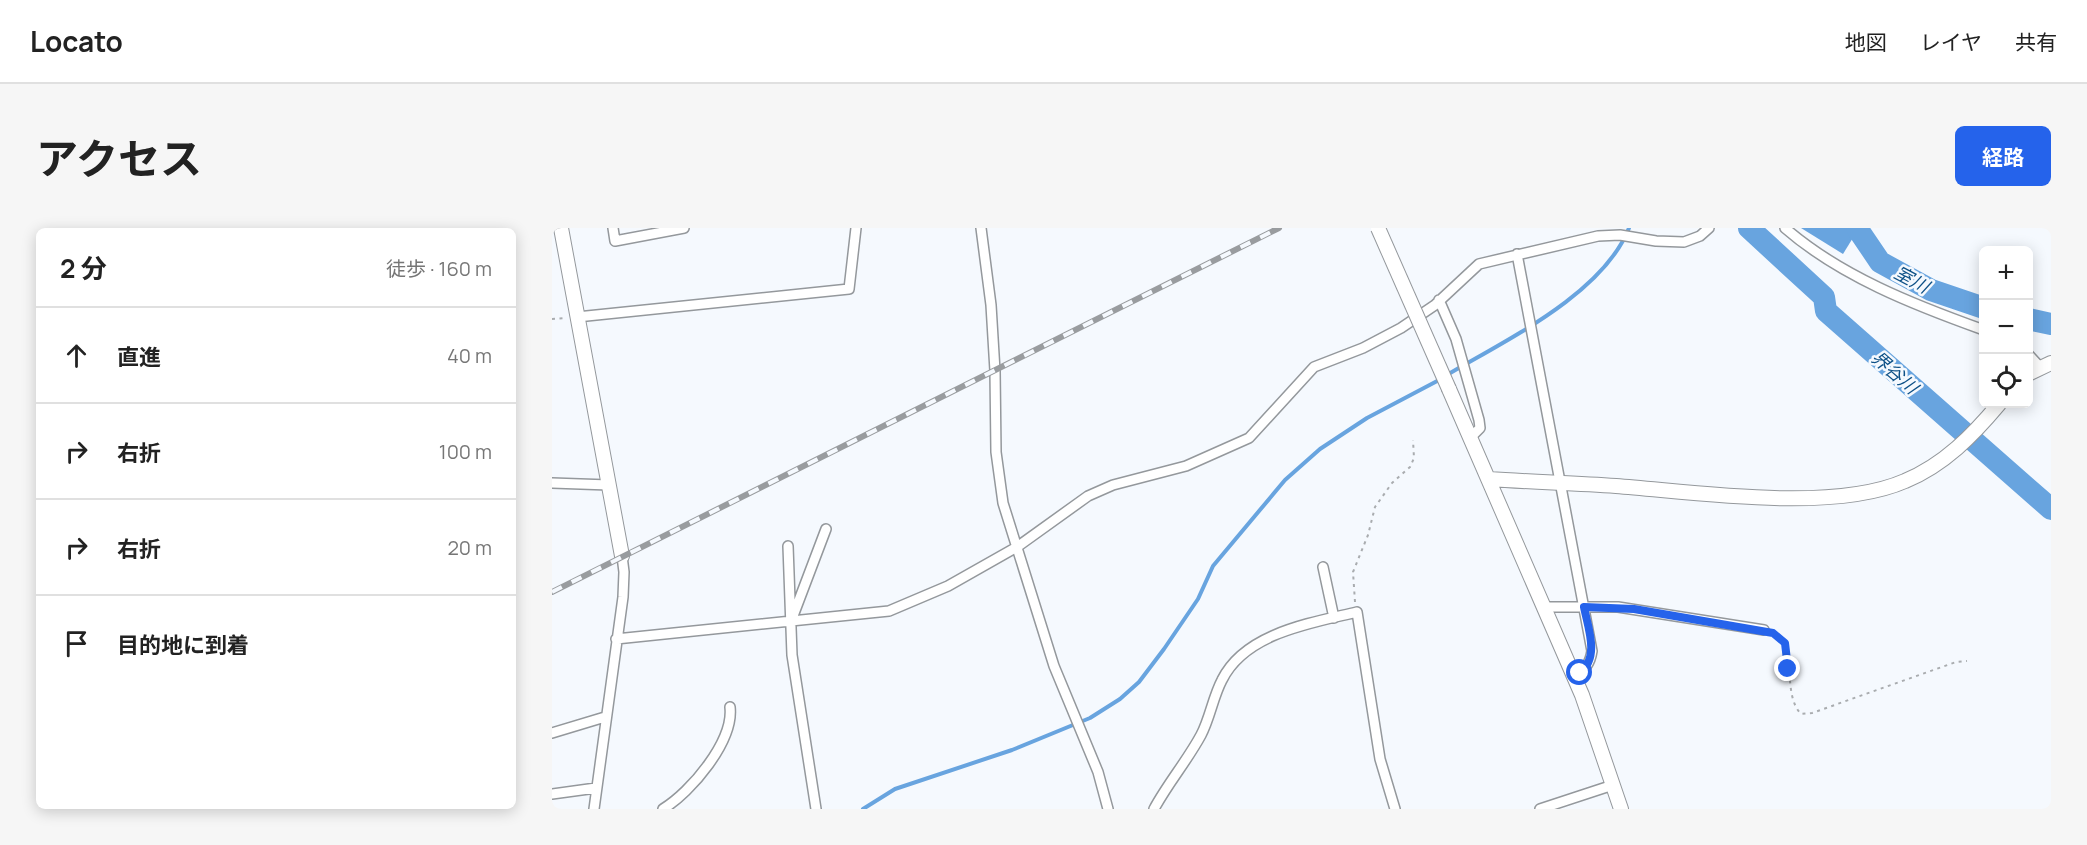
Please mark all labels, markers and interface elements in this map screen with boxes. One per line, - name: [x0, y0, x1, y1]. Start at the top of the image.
- text: Locato: [30, 22, 123, 60]
- text: 地図: [1845, 28, 1887, 56]
- text: レイヤ: [1920, 28, 1982, 56]
- text: 共有: [2015, 28, 2057, 56]
- button: 経路: [1955, 126, 2051, 186]
- text: アクセス: [36, 129, 202, 187]
- map controls: [1979, 246, 2033, 408]
- button: +: [1979, 246, 2033, 300]
- text: 2 分: [60, 250, 107, 286]
- text: 徒歩 · 160 m: [386, 255, 492, 282]
- water label: 室川: [1890, 260, 1935, 299]
- button: −: [1979, 300, 2033, 354]
- icon: ahead: [60, 339, 93, 372]
- text: 直進: [117, 342, 161, 372]
- text: 40 m: [447, 342, 492, 369]
- water label: 界谷川: [1867, 345, 1925, 400]
- button: locate: [1979, 354, 2033, 408]
- icon: right: [60, 435, 93, 468]
- text: 右折: [117, 438, 161, 468]
- text: 100 m: [439, 438, 492, 465]
- icon: right: [60, 531, 93, 564]
- text: 右折: [117, 534, 161, 564]
- text: 20 m: [447, 534, 492, 561]
- icon: arrive: [60, 627, 93, 660]
- text: 目的地に到着: [117, 630, 249, 660]
- route end: [1774, 655, 1800, 681]
- route start: [1566, 659, 1592, 685]

